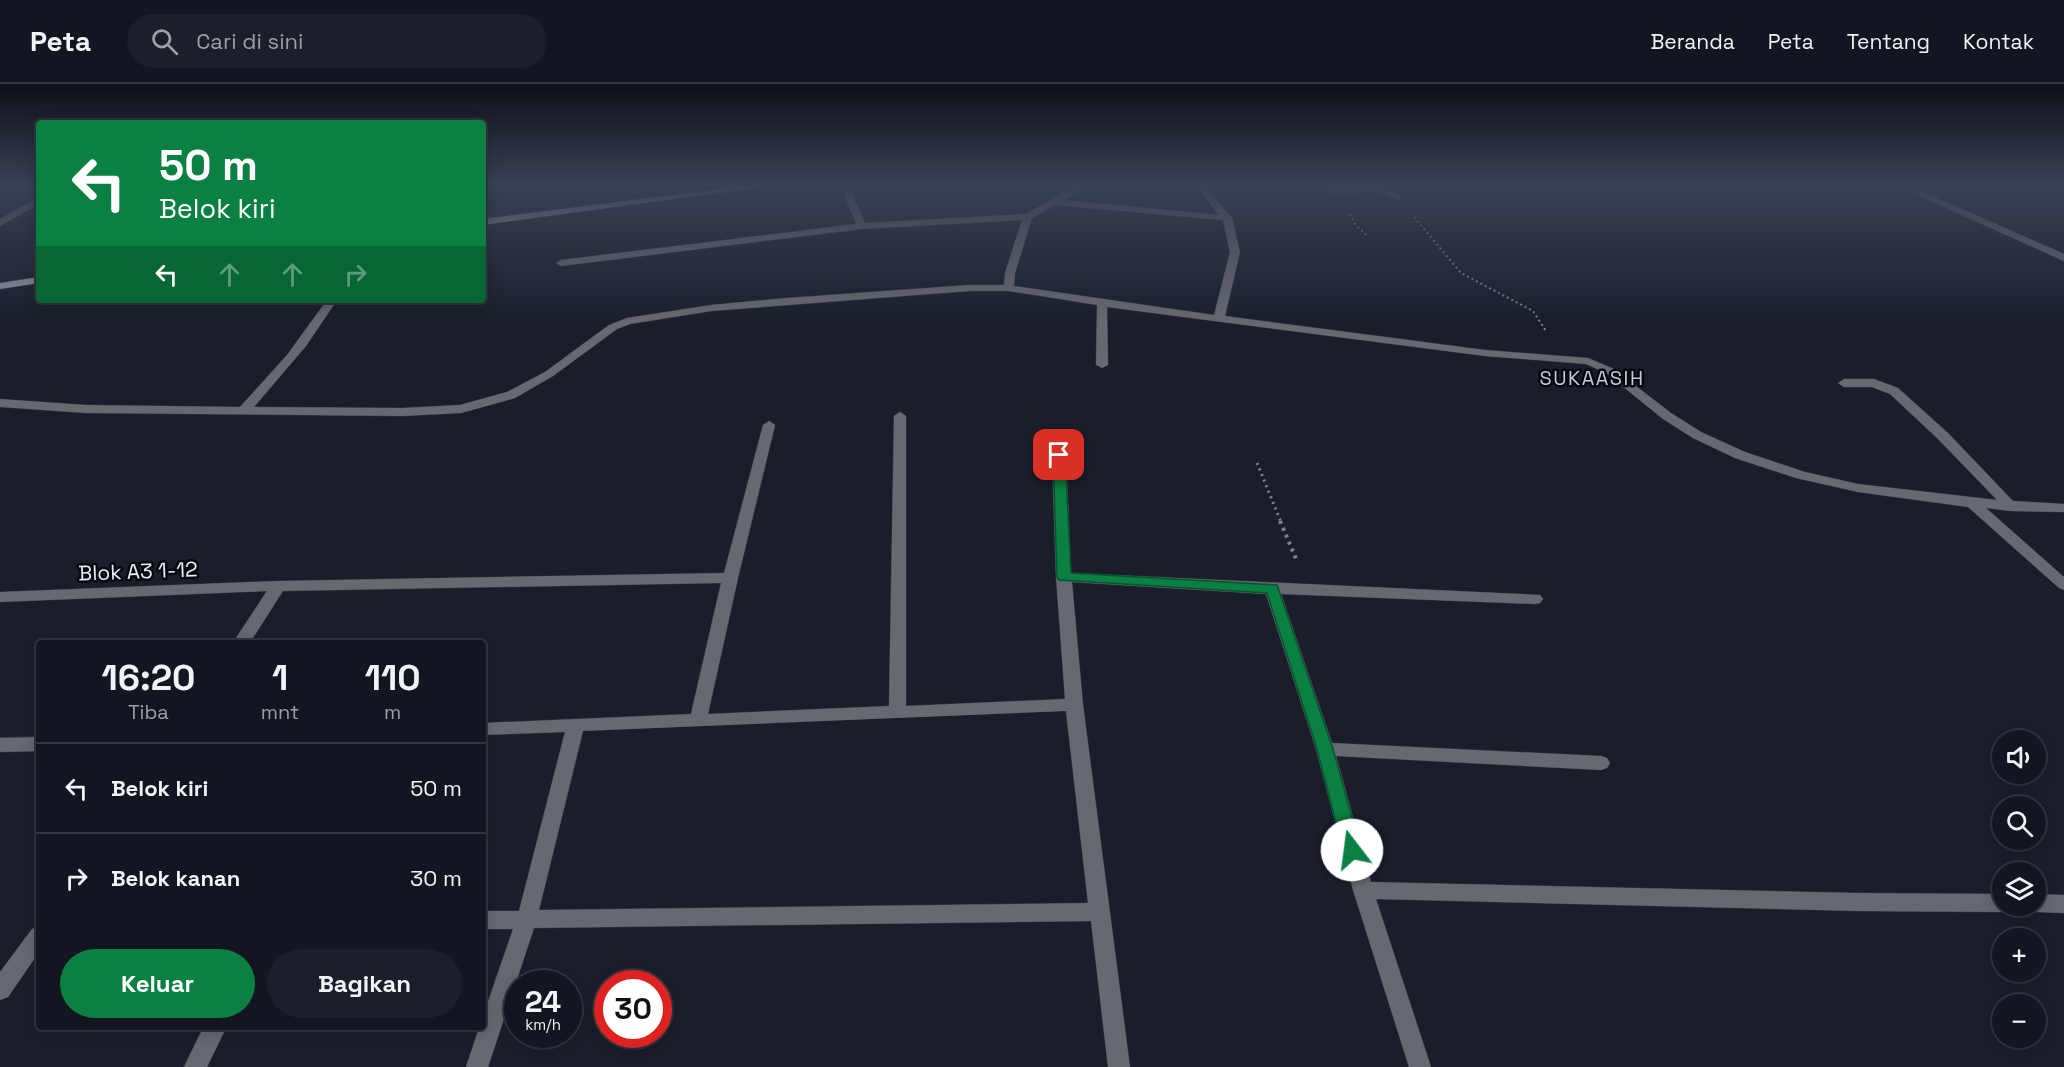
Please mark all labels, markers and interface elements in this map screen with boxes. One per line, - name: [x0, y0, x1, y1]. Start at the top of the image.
- search box: [127, 14, 547, 68]
- text: Peta: [30, 23, 91, 59]
- icon: search: [148, 25, 181, 58]
- text: Cari di sini: [196, 27, 303, 55]
- text: Beranda: [1650, 28, 1735, 55]
- text: Peta: [1768, 28, 1814, 55]
- text: Tentang: [1847, 28, 1930, 55]
- text: Kontak: [1963, 28, 2034, 55]
- text: 50 m: [159, 139, 258, 192]
- icon: left: [60, 144, 138, 222]
- text: Belok kiri: [159, 191, 276, 226]
- icon: left: [150, 258, 183, 291]
- icon: ahead: [213, 258, 246, 291]
- icon: ahead: [276, 258, 309, 291]
- icon: right: [339, 258, 372, 291]
- district label: SUKAASIH: [1539, 365, 1645, 391]
- pin: [1033, 429, 1084, 480]
- icon: arrive: [1042, 438, 1075, 471]
- street label: Blok A3 1-12: [78, 555, 198, 587]
- text: 16:20: [101, 655, 195, 701]
- text: 1: [272, 655, 288, 701]
- text: 110: [365, 655, 421, 701]
- text: Tiba: [128, 699, 169, 725]
- text: mnt: [261, 699, 299, 725]
- text: m: [384, 699, 401, 725]
- map controls: [1992, 730, 2046, 1048]
- button: sound: [1992, 730, 2046, 784]
- icon: left: [60, 772, 93, 805]
- text: Belok kiri: [111, 774, 208, 802]
- text: 50 m: [410, 774, 462, 802]
- button: search: [1992, 796, 2046, 850]
- position arrow: [1320, 818, 1384, 882]
- icon: right: [60, 862, 93, 895]
- button: layers: [1992, 862, 2046, 916]
- text: Belok kanan: [111, 864, 240, 892]
- text: 30 m: [410, 864, 462, 892]
- button: +: [1992, 928, 2046, 982]
- button: Keluar: [60, 949, 255, 1018]
- button: Bagikan: [267, 949, 462, 1018]
- speed limit sign: 30: [594, 970, 672, 1048]
- text: 24: [525, 982, 561, 1021]
- button: −: [1992, 994, 2046, 1048]
- text: km/h: [525, 1015, 561, 1034]

